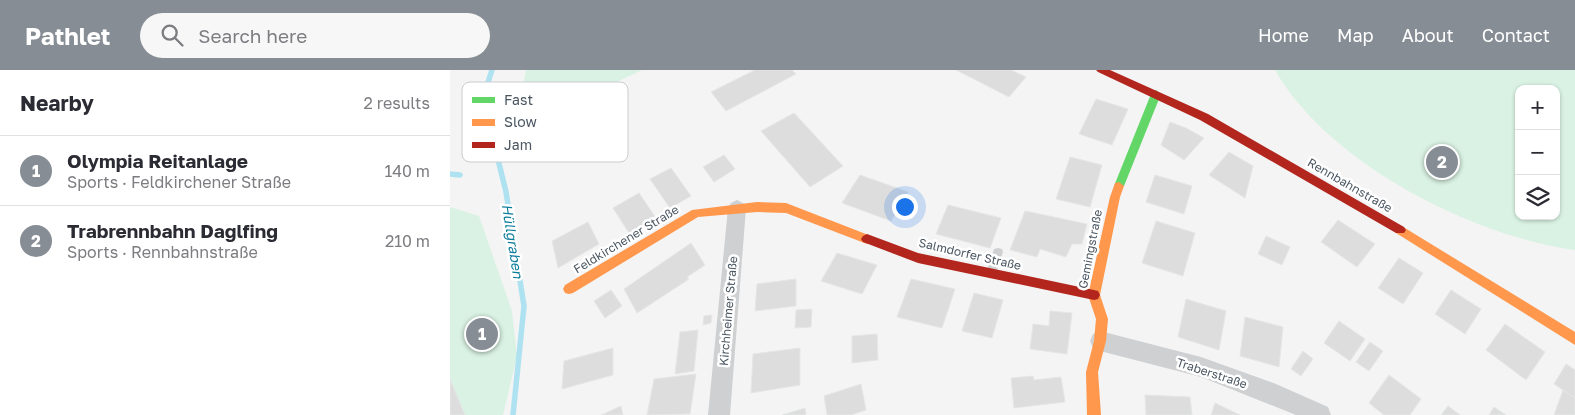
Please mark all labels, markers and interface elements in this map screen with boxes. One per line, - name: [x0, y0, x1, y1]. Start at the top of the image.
- search box: [140, 13, 490, 58]
- text: Pathlet: [25, 21, 110, 50]
- icon: search: [158, 21, 186, 49]
- text: Search here: [198, 24, 307, 47]
- text: Home: [1258, 24, 1309, 46]
- text: Map: [1337, 24, 1374, 46]
- text: About: [1402, 24, 1454, 46]
- text: Contact: [1482, 24, 1550, 46]
- legend: [462, 82, 628, 162]
- map controls: [1515, 85, 1560, 220]
- button: +: [1515, 85, 1560, 130]
- text: Nearby: [20, 90, 94, 116]
- text: Fast: [504, 91, 533, 108]
- text: 2 results: [364, 93, 430, 113]
- text: Slow: [504, 113, 537, 130]
- button: −: [1515, 130, 1560, 175]
- text: Jam: [504, 136, 532, 153]
- pin: 2: [1426, 143, 1458, 181]
- text: Olympia Reitanlage: [67, 149, 248, 172]
- street label: Rennbahnstraße: [1305, 155, 1395, 215]
- text: 1: [32, 161, 40, 181]
- text: 140 m: [384, 161, 430, 181]
- text: Sports · Feldkirchener Straße: [67, 172, 291, 192]
- button: layers: [1515, 175, 1560, 220]
- your location: [892, 194, 918, 220]
- street label: Feldkirchener Straße: [571, 202, 681, 276]
- water label: Hüllgraben: [499, 203, 527, 281]
- street label: Gemingstraße: [1075, 208, 1105, 290]
- text: Trabrennbahn Daglfing: [67, 219, 278, 242]
- text: 2: [31, 231, 41, 251]
- text: 210 m: [385, 231, 430, 251]
- street label: Salmdorfer Straße: [917, 235, 1023, 273]
- text: Sports · Rennbahnstraße: [67, 242, 258, 262]
- street label: Kirchheimer Straße: [716, 255, 740, 367]
- pin: 1: [466, 315, 498, 353]
- street label: Traberstraße: [1175, 355, 1249, 391]

